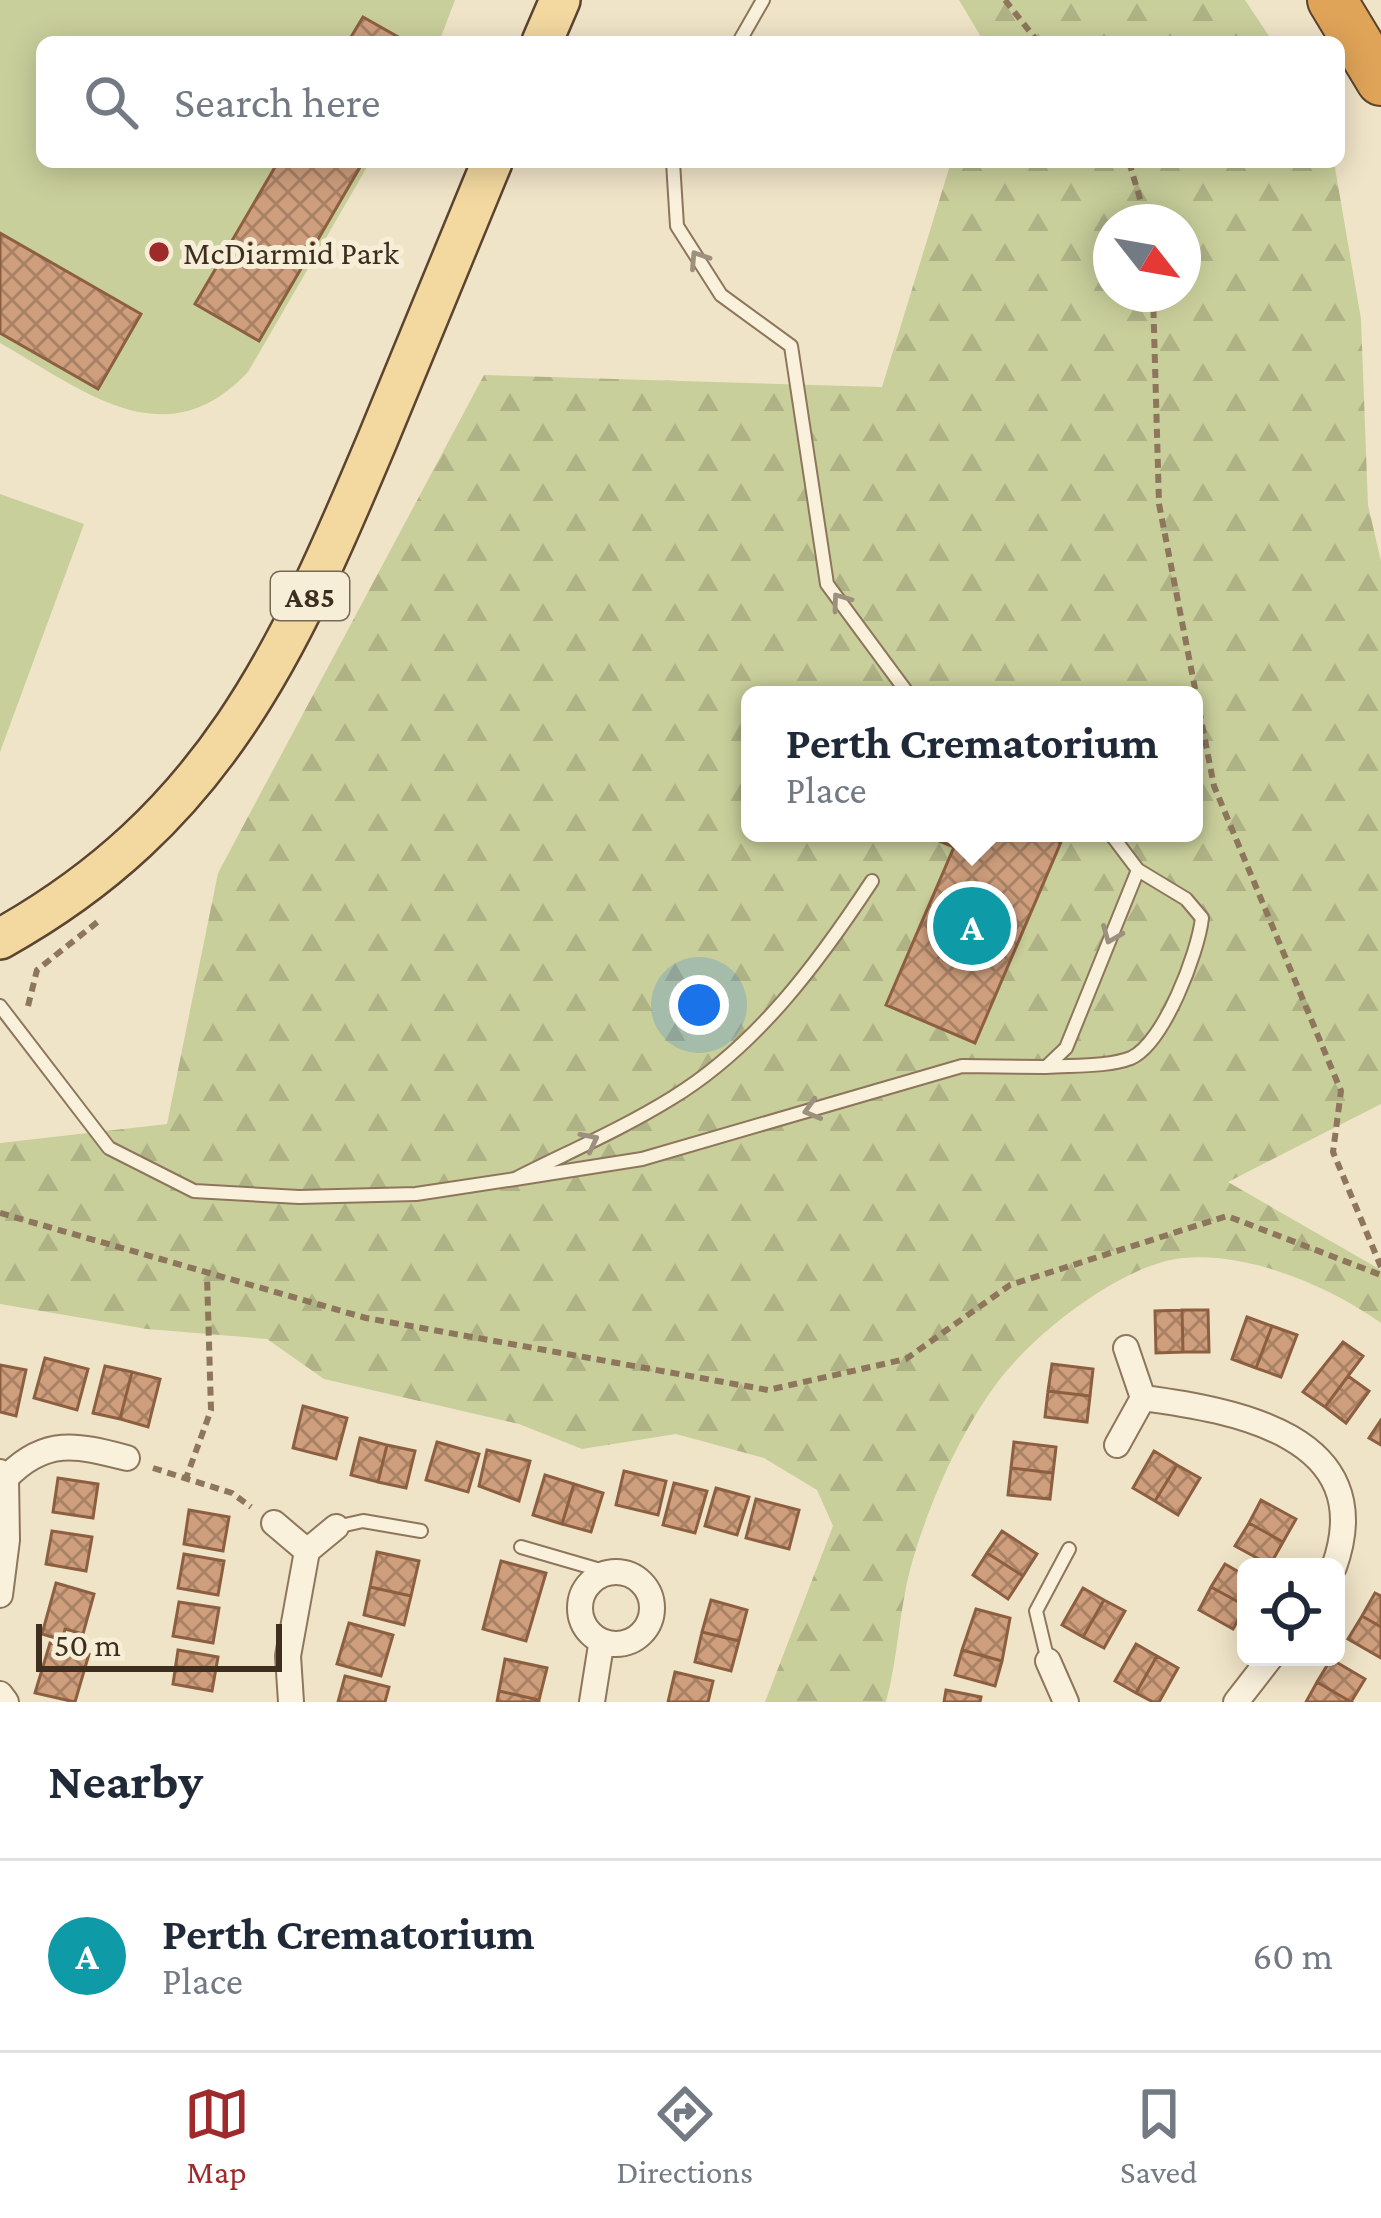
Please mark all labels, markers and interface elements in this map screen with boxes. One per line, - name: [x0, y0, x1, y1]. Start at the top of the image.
- search box: [36, 36, 1345, 168]
- icon: search: [78, 69, 144, 135]
- text: Search here: [174, 77, 381, 127]
- north arrow: [1093, 204, 1201, 312]
- place label: McDiarmid Park: [183, 234, 399, 271]
- marker: McDiarmid Park: [146, 239, 172, 265]
- one-way arrow: [691, 251, 713, 273]
- road number: A85: [271, 572, 349, 620]
- one-way arrow: [832, 593, 854, 614]
- popup: [741, 686, 1203, 842]
- text: Perth Crematorium: [786, 718, 1158, 768]
- text: Place: [786, 768, 867, 811]
- pin: A: [933, 881, 1011, 971]
- one-way arrow: [1101, 924, 1126, 945]
- your location: [669, 975, 729, 1035]
- one-way arrow: [802, 1096, 823, 1121]
- one-way arrow: [577, 1132, 599, 1155]
- map controls: [1237, 1558, 1345, 1666]
- button: locate: [1237, 1558, 1345, 1666]
- scale bar: [36, 1618, 282, 1671]
- text: 50 m: [54, 1626, 121, 1663]
- text: Nearby: [48, 1752, 203, 1809]
- text: Perth Crematorium: [162, 1909, 535, 1959]
- text: A: [75, 1934, 99, 1977]
- text: 60 m: [1252, 1934, 1333, 1977]
- text: Place: [162, 1959, 243, 2002]
- tab: Map: [184, 2081, 250, 2190]
- tab: Directions: [617, 2081, 753, 2190]
- tab: Saved: [1120, 2081, 1197, 2190]

